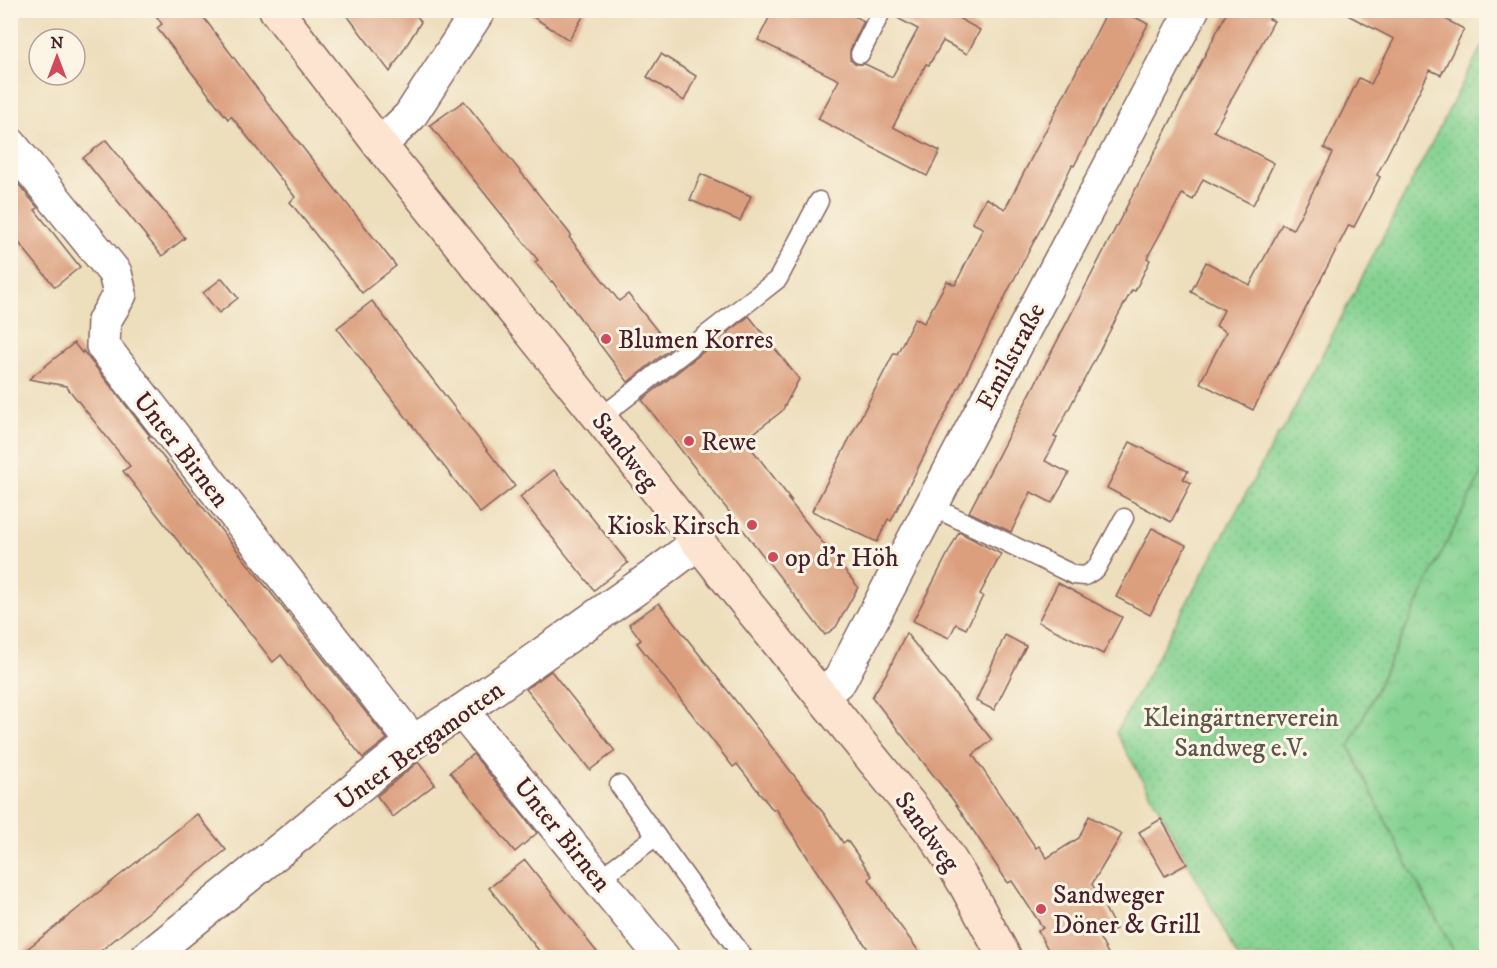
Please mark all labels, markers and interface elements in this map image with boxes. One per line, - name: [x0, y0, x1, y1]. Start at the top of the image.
- north arrow: [27, 27, 87, 87]
- text: N: [50, 33, 64, 53]
- street label: Emilstraße: [969, 297, 1053, 416]
- place label: Blumen Korres: [618, 324, 773, 357]
- marker: Blumen Korres: [599, 332, 613, 346]
- street label: Unter Birnen: [125, 385, 237, 515]
- street label: Sandweg: [584, 406, 666, 498]
- place label: Rewe: [701, 426, 756, 459]
- marker: Rewe: [682, 434, 696, 448]
- place label: Kiosk Kirsch: [607, 510, 740, 543]
- marker: Kiosk Kirsch: [745, 518, 759, 532]
- place label: op d'r Höh: [785, 542, 899, 575]
- marker: op d'r Höh: [766, 550, 780, 564]
- street label: Unter Bergamotten: [329, 674, 511, 819]
- park label: Kleingärtnerverein Sandweg e.V.: [1143, 702, 1339, 765]
- street label: Unter Birnen: [506, 771, 618, 899]
- street label: Sandweg: [887, 785, 967, 879]
- place label: Sandweger Döner & Grill: [1053, 879, 1200, 942]
- marker: Sandweger Döner & Grill: [1034, 902, 1048, 916]

